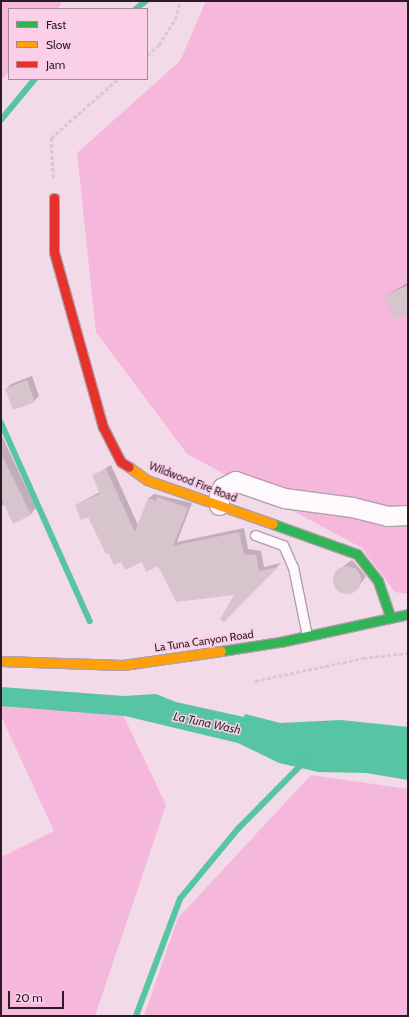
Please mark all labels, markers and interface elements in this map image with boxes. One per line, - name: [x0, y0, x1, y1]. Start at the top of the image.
- legend: [8, 8, 148, 80]
- text: Fast: [46, 17, 66, 32]
- text: Slow: [46, 37, 71, 52]
- text: Jam: [46, 57, 65, 72]
- street label: Wildwood Fire Road: [147, 459, 239, 505]
- street label: La Tuna Canyon Road: [154, 628, 254, 654]
- water label: La Tuna Wash: [172, 709, 242, 737]
- scale bar: [10, 983, 66, 1009]
- text: 20 m: [15, 990, 43, 1005]

